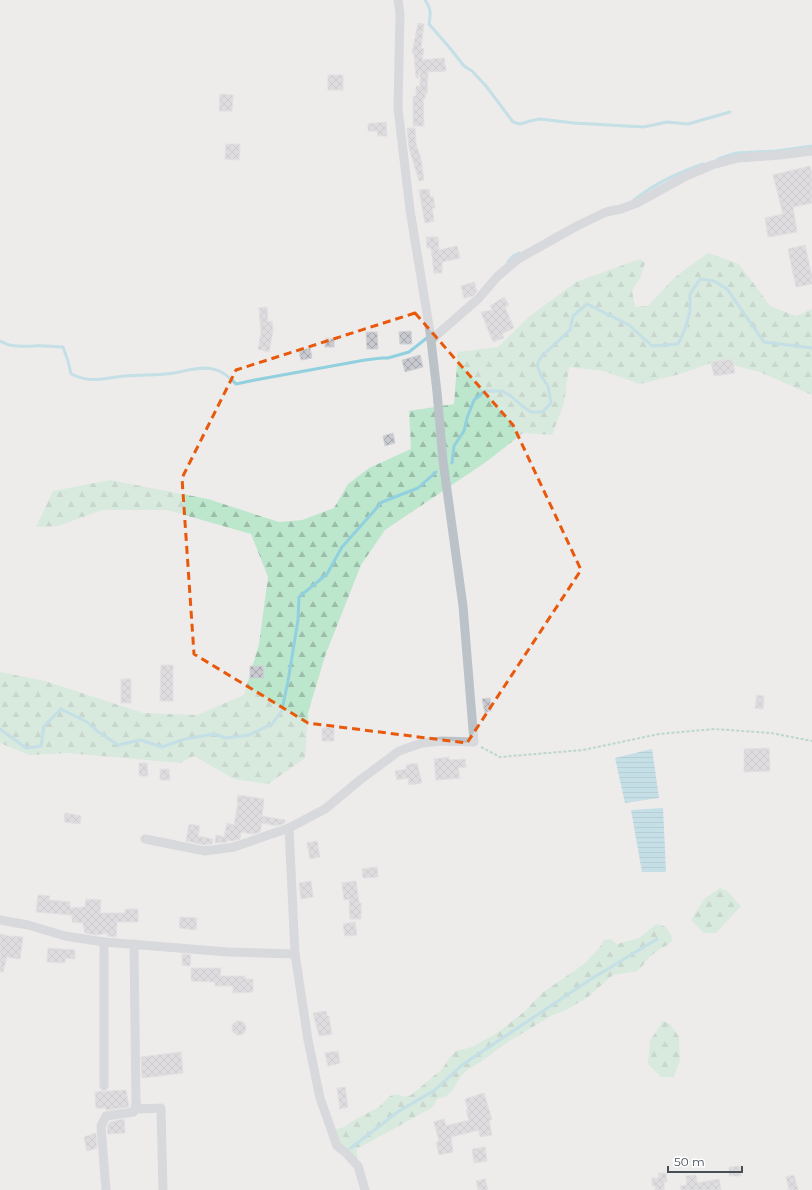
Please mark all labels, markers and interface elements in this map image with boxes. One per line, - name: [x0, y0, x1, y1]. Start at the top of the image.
- scale bar: [668, 1148, 742, 1174]
- text: 50 m: [674, 1154, 705, 1169]

